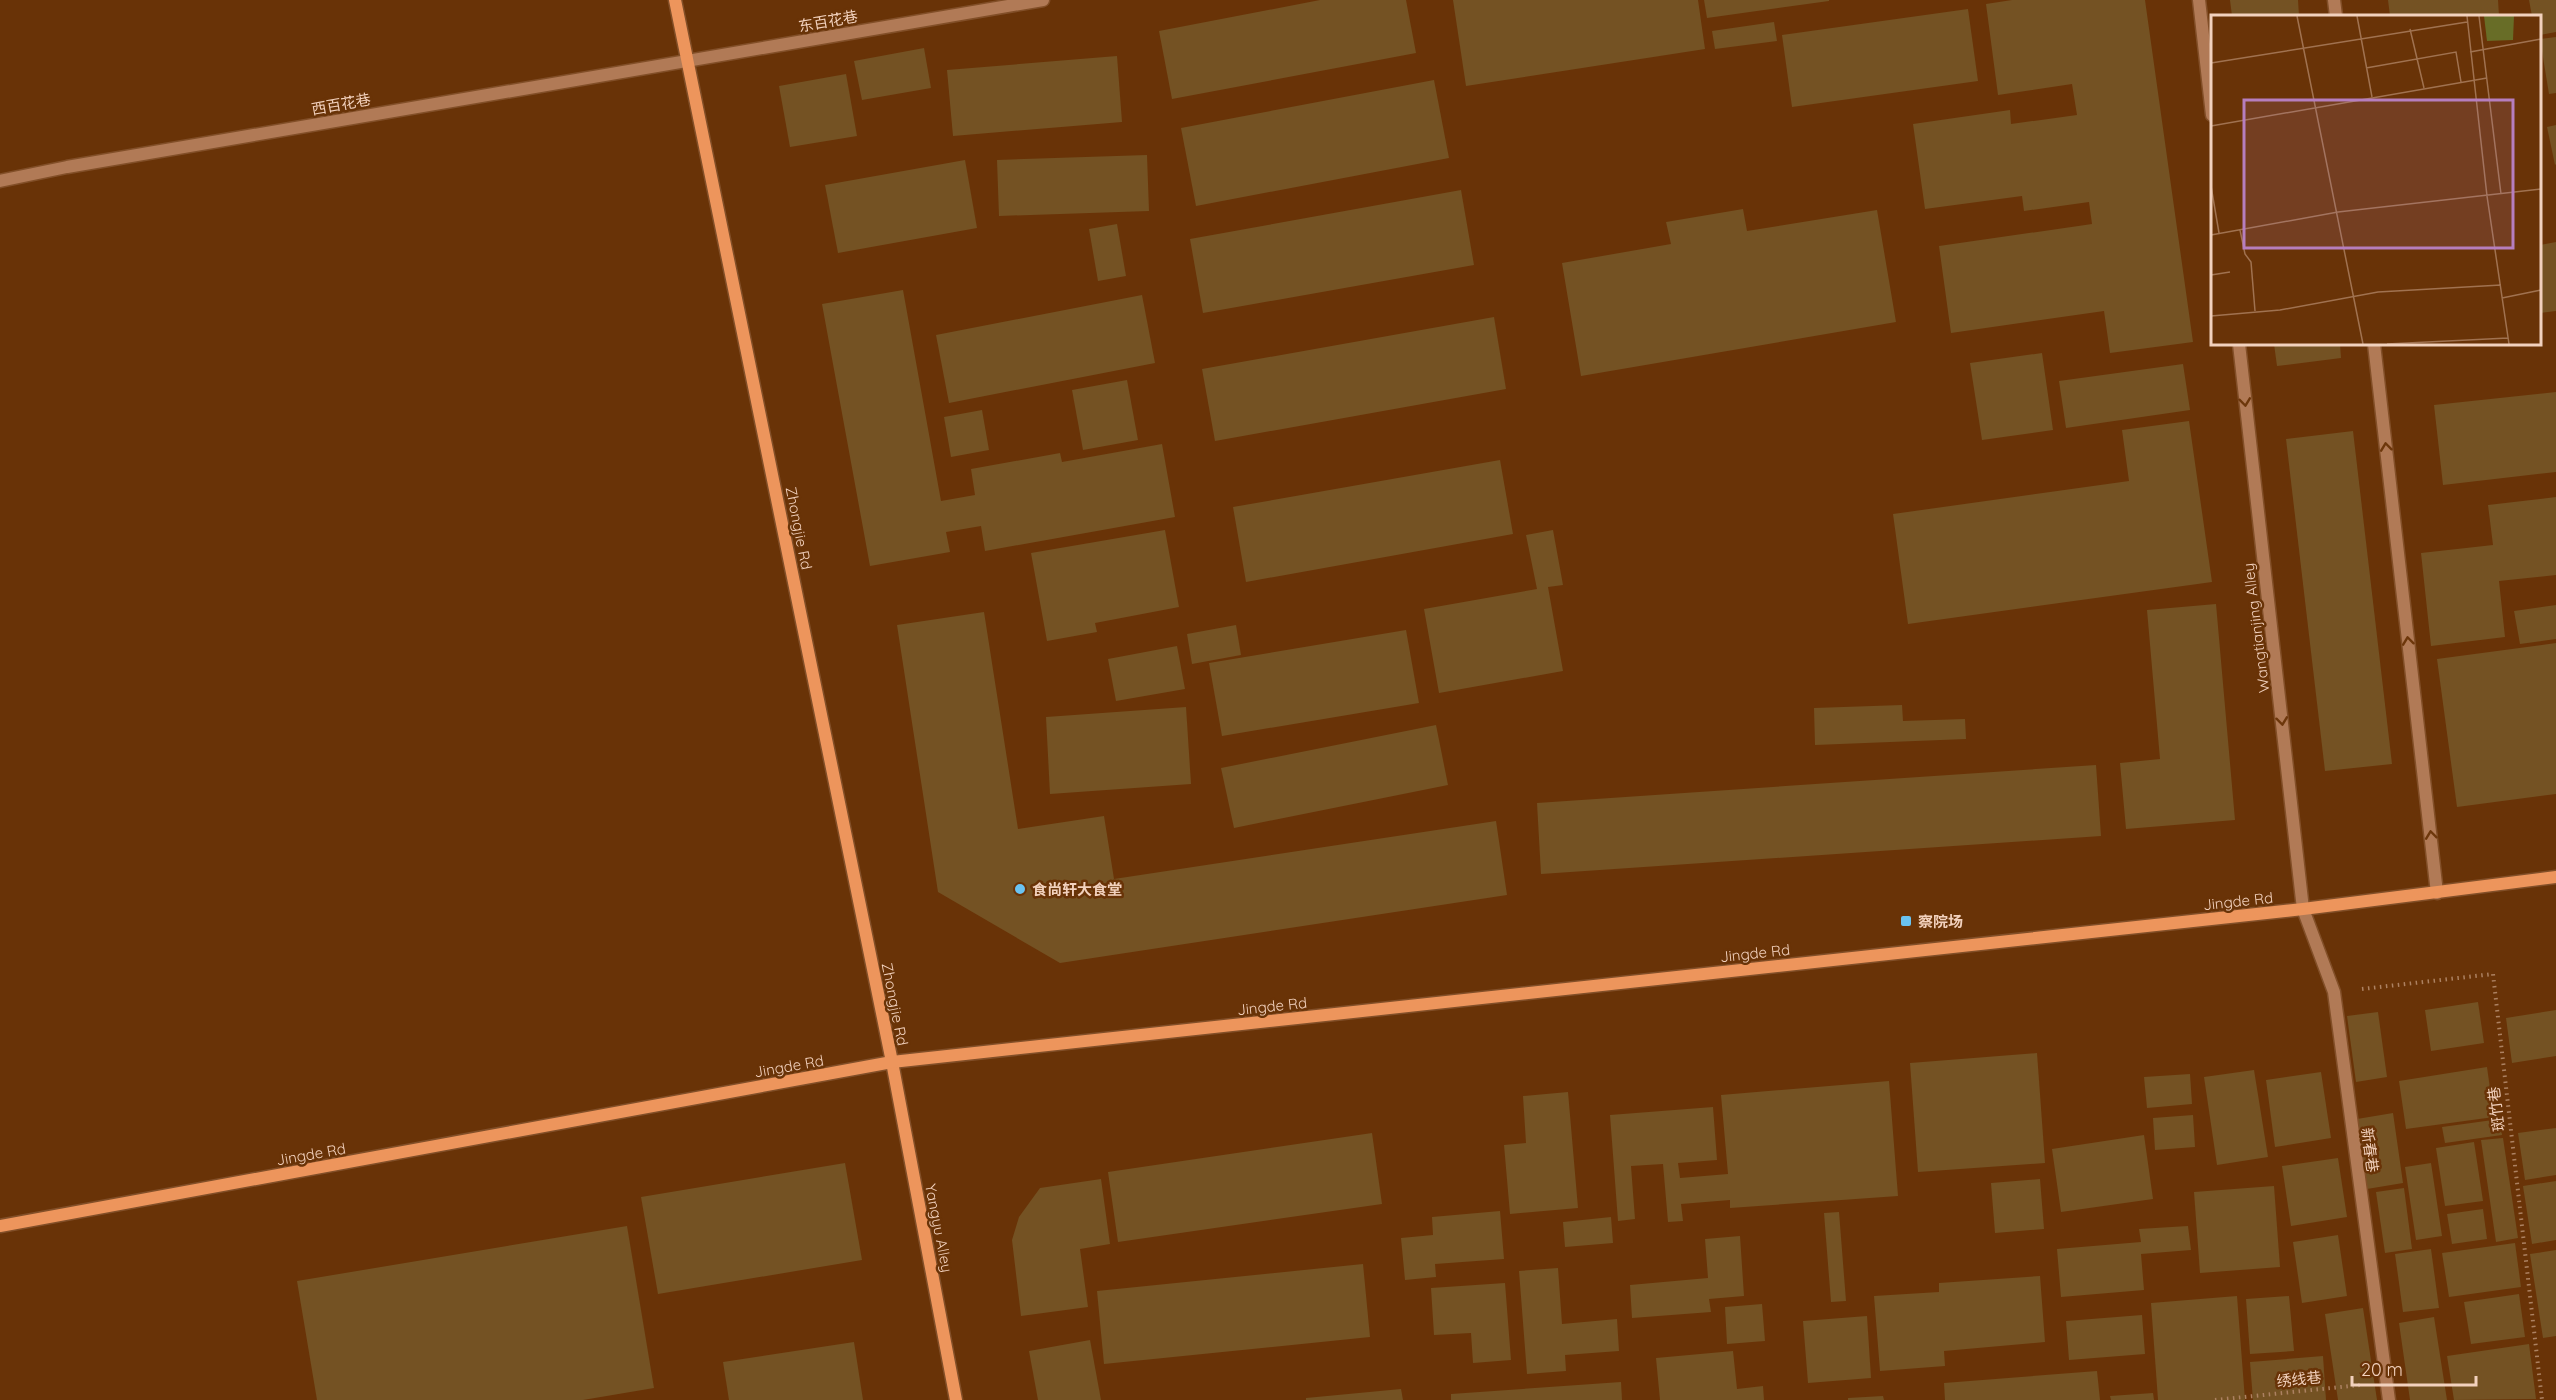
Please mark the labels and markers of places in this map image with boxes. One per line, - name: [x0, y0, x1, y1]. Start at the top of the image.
- place label: 食尚轩大食堂: [1032, 880, 1122, 899]
- marker: 食尚轩大食堂: [1013, 882, 1027, 896]
- place label: 察院场: [1918, 912, 1963, 931]
- marker: 察院场: [1899, 914, 1913, 928]

